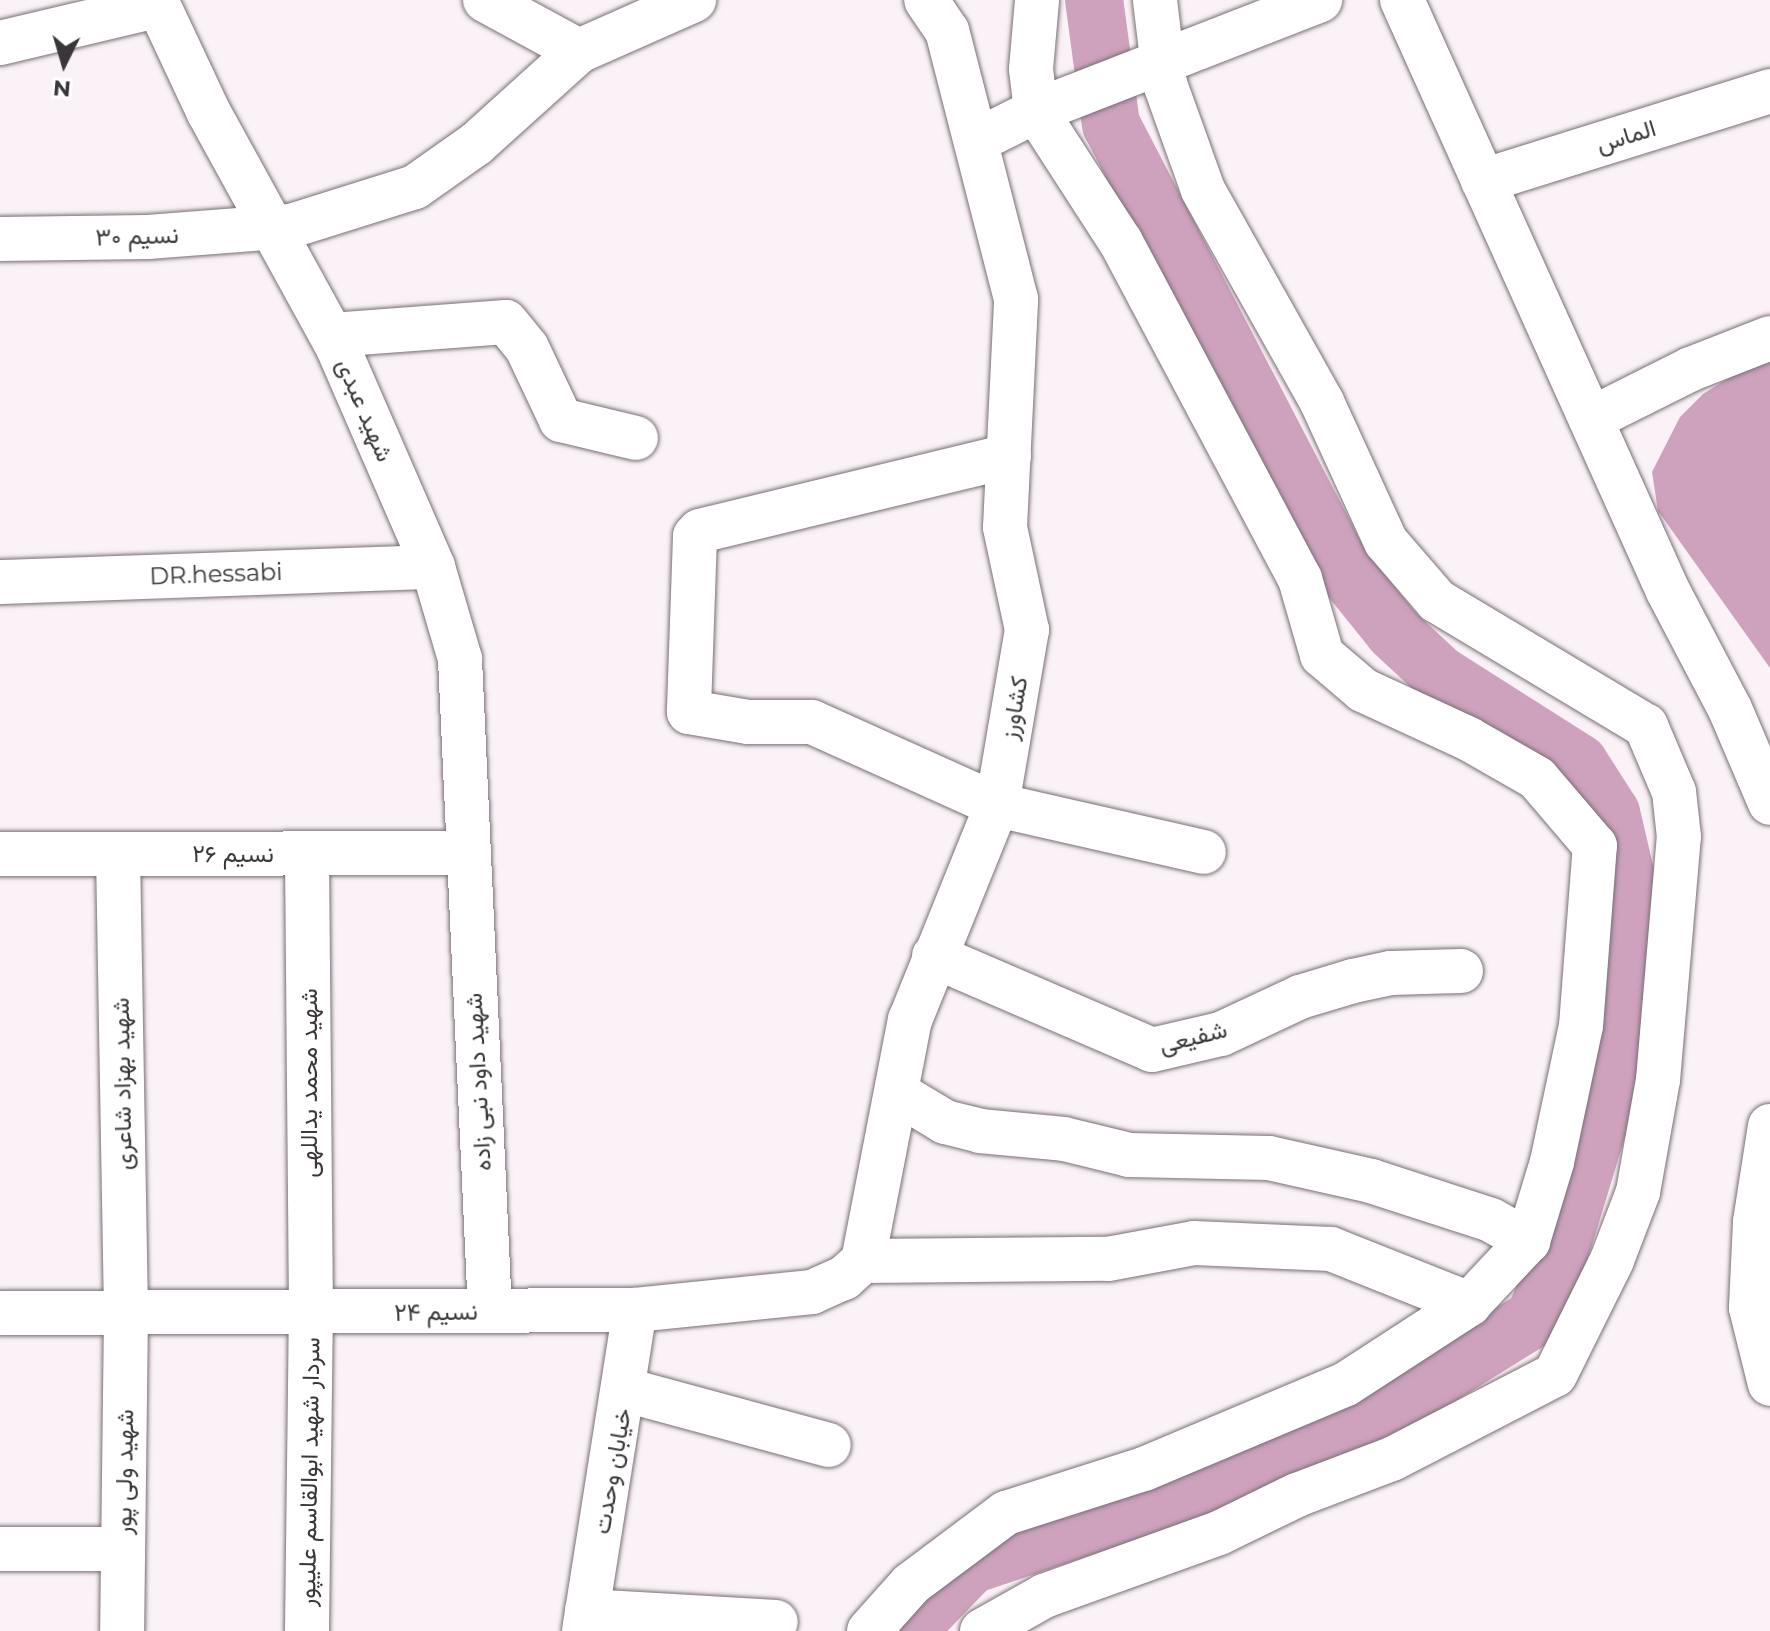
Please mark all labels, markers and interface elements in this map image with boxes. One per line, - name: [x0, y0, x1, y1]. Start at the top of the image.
- north arrow: [24, 24, 104, 104]
- text: N: [52, 74, 72, 103]
- street label: الماس: [1593, 113, 1659, 159]
- street label: نسیم ۳۰: [95, 220, 179, 252]
- street label: شهید عبدی: [330, 354, 400, 466]
- street label: DR.hessabi: [149, 557, 283, 591]
- street label: کشاورز: [994, 674, 1034, 742]
- street label: نسیم ۲۶: [192, 840, 274, 868]
- street label: شهید محمد یداللهی: [295, 988, 323, 1178]
- street label: شهید داود نبی زاده: [459, 992, 497, 1172]
- street label: شهید بهزاد شاعری: [106, 997, 138, 1171]
- street label: شفیعی: [1156, 1015, 1230, 1059]
- street label: نسیم ۲۴: [394, 1297, 478, 1327]
- street label: سردار شهید ابوالقاسم علیپور: [292, 1337, 326, 1607]
- street label: خیابان وحدت: [587, 1406, 637, 1536]
- street label: شهید ولی پور: [109, 1409, 139, 1535]

